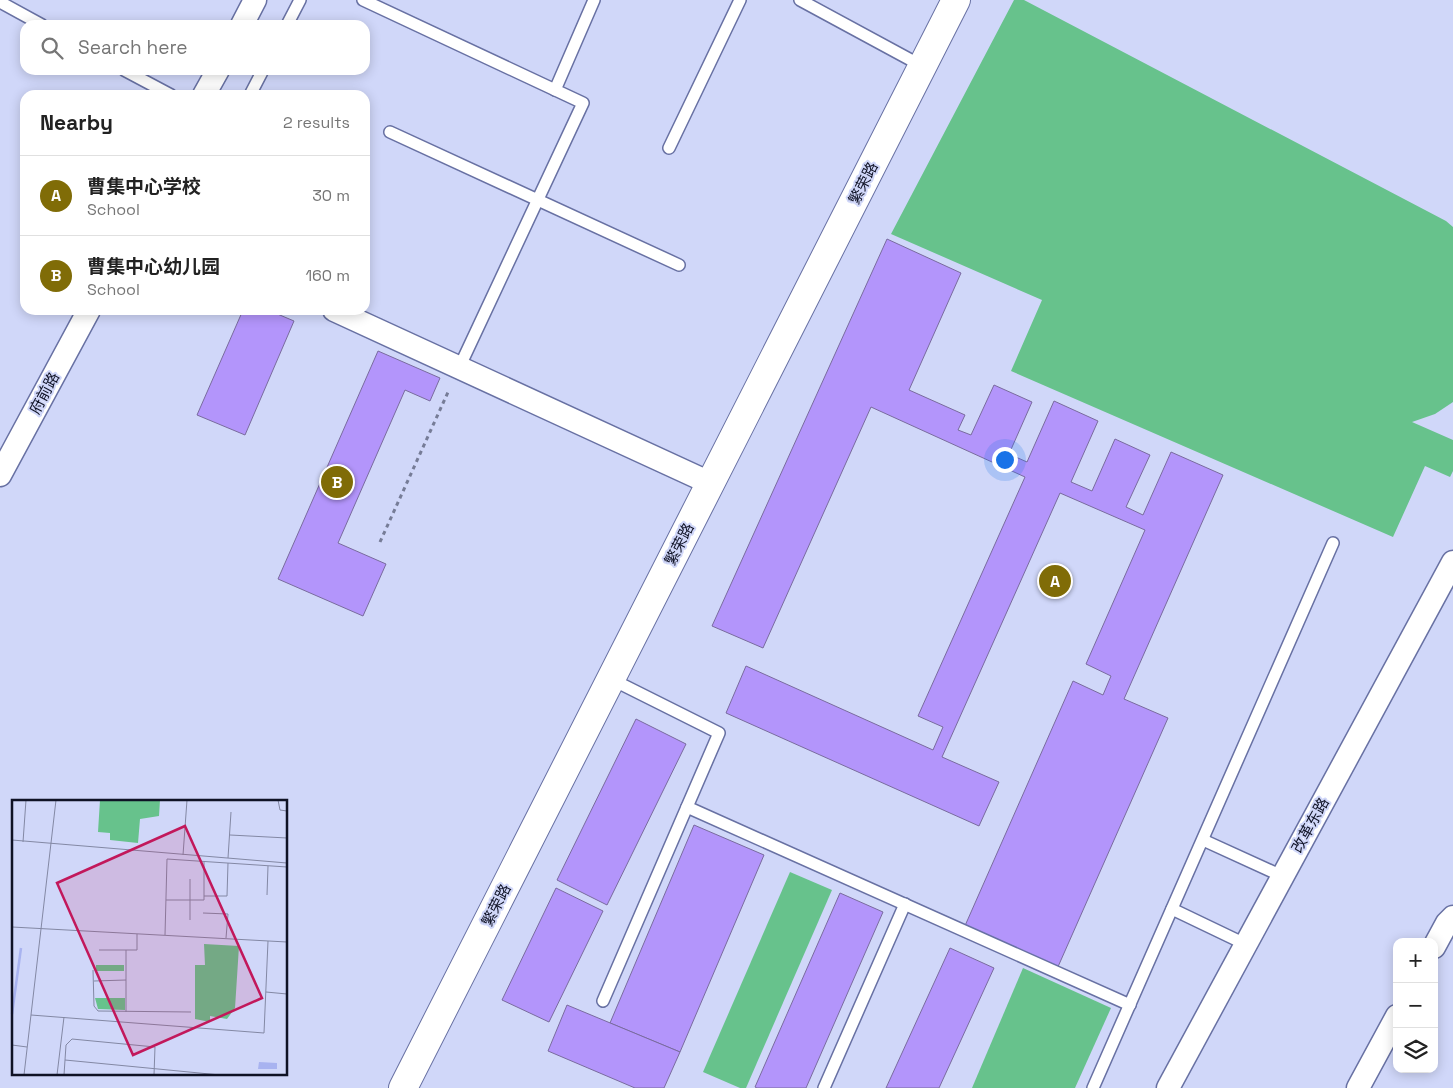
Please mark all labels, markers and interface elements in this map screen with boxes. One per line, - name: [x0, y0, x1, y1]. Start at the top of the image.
- search box: [20, 20, 370, 75]
- icon: search: [38, 34, 66, 62]
- text: Search here: [78, 35, 188, 60]
- text: Nearby: [40, 109, 113, 136]
- text: 2 results: [283, 112, 350, 133]
- street label: 繁荣路: [844, 159, 882, 207]
- text: 曹集中心学校: [87, 174, 201, 199]
- text: A: [51, 185, 61, 206]
- text: 30 m: [312, 185, 350, 206]
- text: School: [87, 199, 140, 220]
- text: 曹集中心幼儿园: [87, 254, 220, 279]
- text: B: [51, 265, 61, 286]
- text: 160 m: [305, 265, 350, 286]
- text: School: [87, 279, 140, 300]
- street label: 府前路: [25, 369, 63, 417]
- your location: [992, 447, 1018, 473]
- pin: B: [321, 463, 353, 501]
- street label: 繁荣路: [660, 520, 698, 568]
- pin: A: [1039, 562, 1071, 600]
- street label: 改革东路: [1287, 794, 1333, 856]
- inset map: [12, 800, 288, 1076]
- street label: 繁荣路: [477, 881, 515, 929]
- map controls: [1393, 938, 1438, 1073]
- button: +: [1393, 938, 1438, 983]
- button: −: [1393, 983, 1438, 1028]
- button: layers: [1393, 1028, 1438, 1073]

